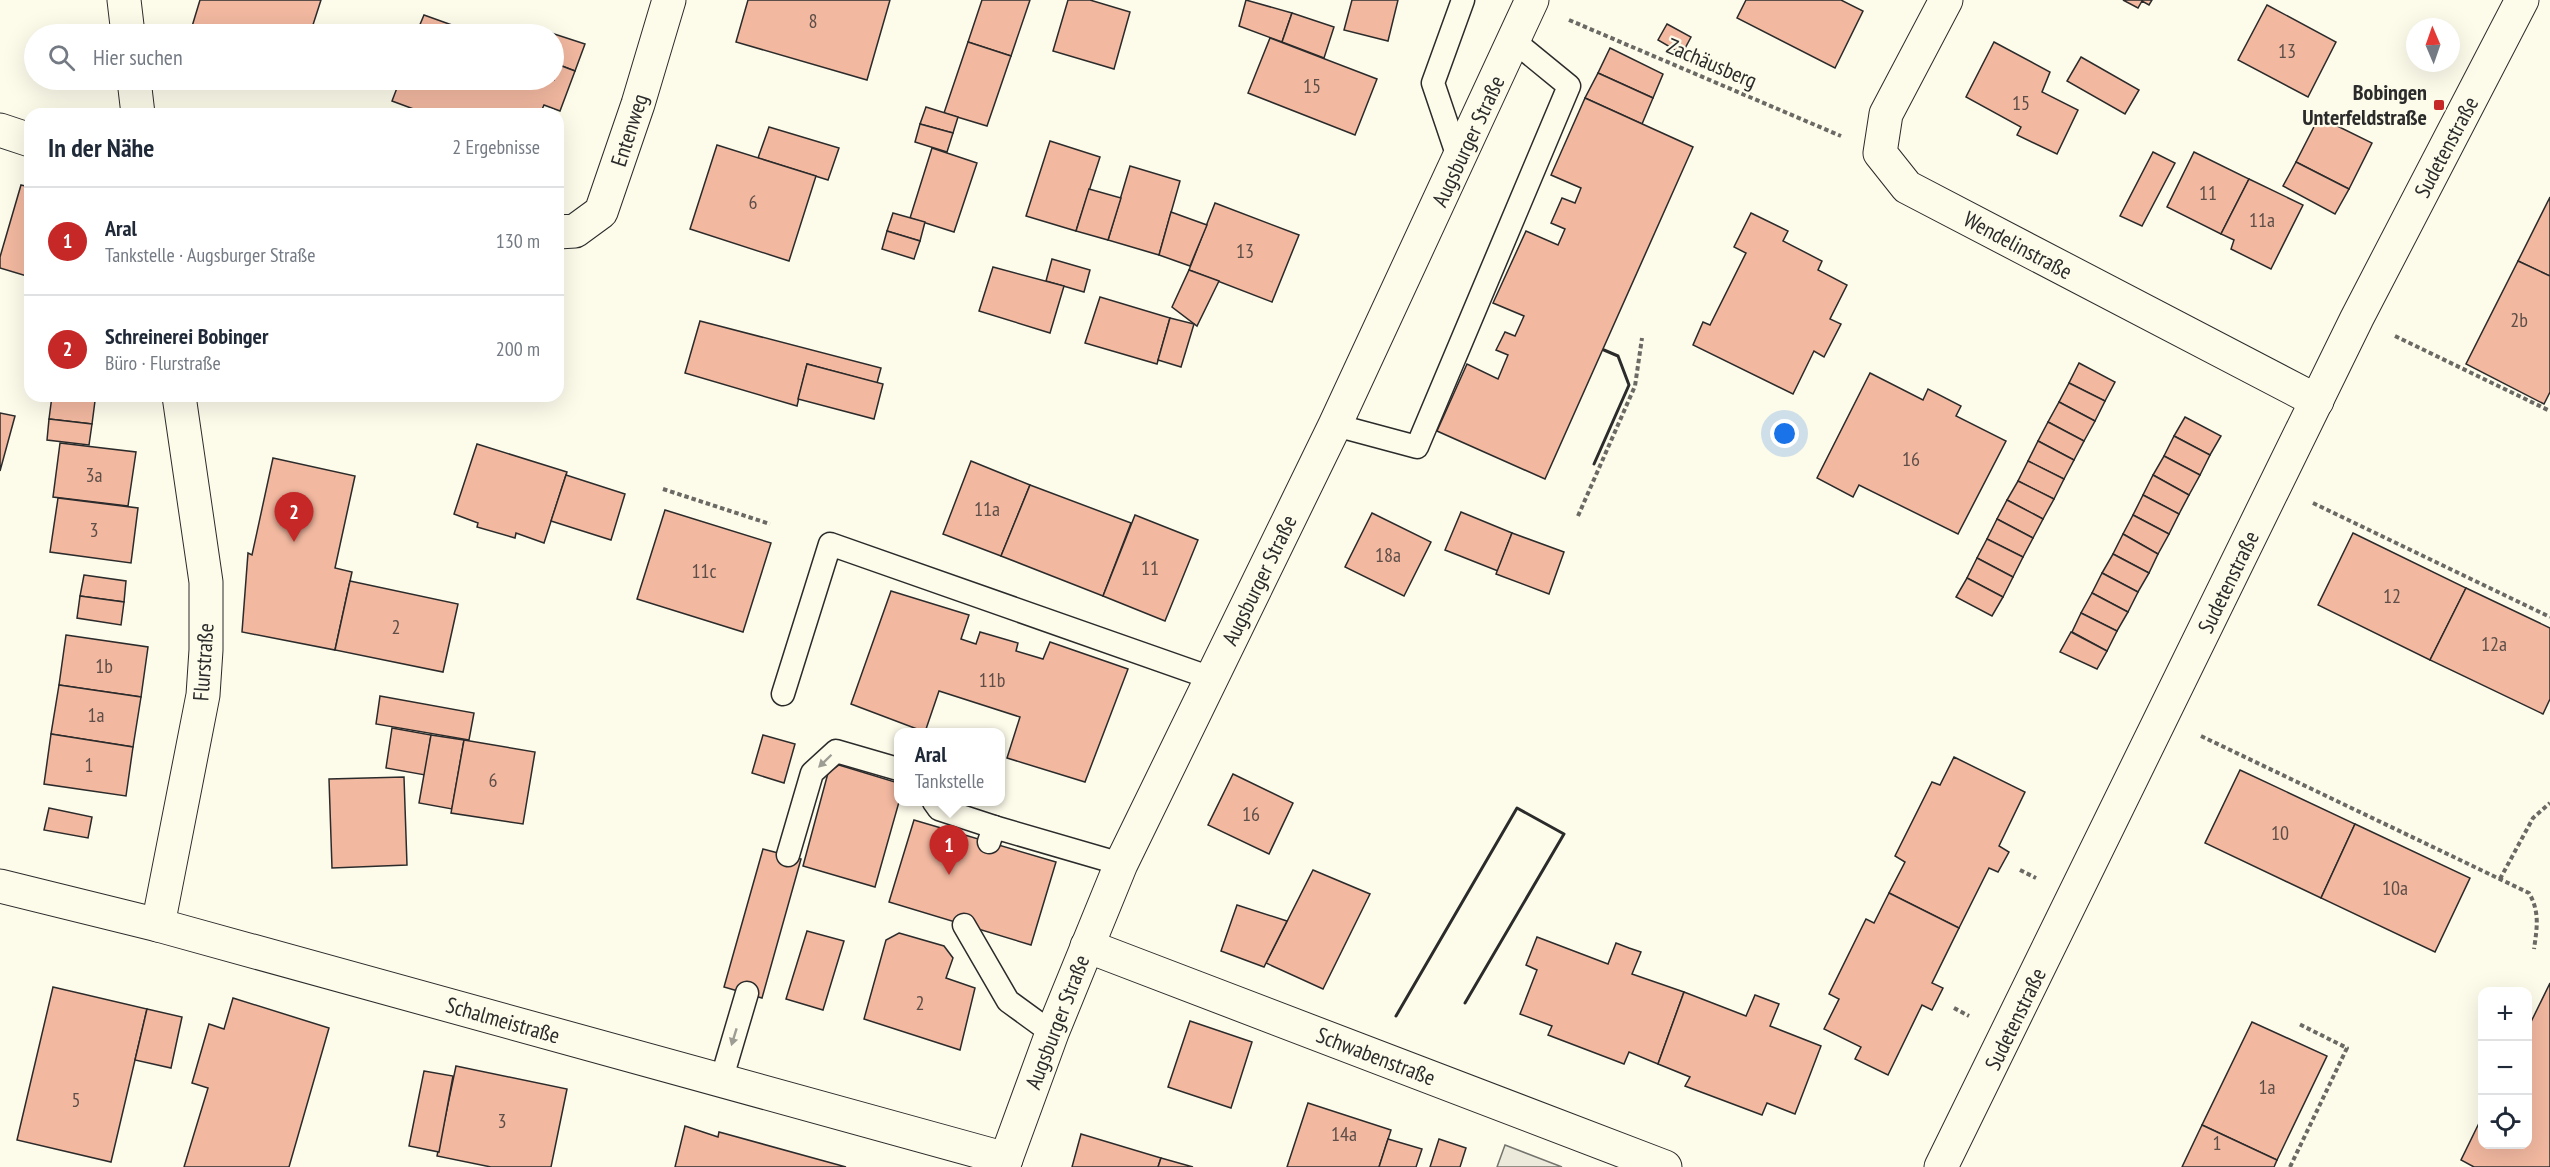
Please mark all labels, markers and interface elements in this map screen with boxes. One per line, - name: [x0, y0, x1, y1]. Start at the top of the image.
- house number: 8: [809, 8, 818, 34]
- north arrow: [2406, 18, 2460, 72]
- search box: [24, 24, 564, 90]
- street label: Zachäusberg: [1663, 31, 1761, 95]
- house number: 13: [2278, 38, 2296, 64]
- icon: search: [45, 41, 78, 74]
- text: Hier suchen: [93, 43, 183, 71]
- street label: Augsburger Straße: [1425, 71, 1511, 211]
- house number: 15: [1303, 73, 1321, 99]
- place label: Bobingen Unterfeldstraße: [2302, 78, 2427, 131]
- street label: Entenweg: [604, 90, 654, 170]
- house number: 15: [2012, 90, 2030, 116]
- street label: Sudetenstraße: [2408, 92, 2484, 202]
- marker: Bobingen Unterfeldstraße: [2432, 98, 2446, 112]
- text: In der Nähe: [48, 131, 154, 164]
- text: 2 Ergebnisse: [452, 134, 540, 160]
- house number: 11: [2199, 180, 2217, 206]
- house number: 6: [749, 189, 758, 215]
- street label: Wendelinstraße: [1959, 205, 2077, 285]
- house number: 11a: [2249, 207, 2275, 233]
- text: Aral: [105, 214, 137, 242]
- text: 1: [63, 228, 72, 254]
- text: 130 m: [496, 228, 540, 254]
- house number: 13: [1236, 238, 1254, 264]
- text: Tankstelle · Augsburger Straße: [105, 242, 315, 268]
- house number: 2b: [2510, 307, 2528, 333]
- text: Schreinerei Bobinger: [105, 322, 268, 350]
- text: 2: [63, 336, 72, 362]
- text: 200 m: [496, 336, 540, 362]
- text: Büro · Flurstraße: [105, 350, 221, 376]
- your location: [1770, 419, 1799, 448]
- house number: 16: [1902, 446, 1920, 472]
- house number: 3a: [86, 462, 103, 488]
- pin: 2: [274, 492, 314, 542]
- house number: 11a: [974, 496, 1000, 522]
- street label: Augsburger Straße: [1215, 510, 1303, 650]
- house number: 3: [90, 517, 99, 543]
- street label: Sudetenstraße: [2191, 526, 2265, 638]
- house number: 18a: [1375, 542, 1401, 568]
- house number: 11: [1141, 555, 1159, 581]
- house number: 11c: [691, 558, 717, 584]
- house number: 12: [2383, 583, 2401, 609]
- house number: 2: [392, 614, 401, 640]
- street label: Flurstraße: [186, 622, 220, 702]
- house number: 12a: [2481, 631, 2507, 657]
- house number: 1b: [95, 653, 113, 679]
- house number: 11b: [979, 667, 1005, 693]
- house number: 1a: [88, 702, 105, 728]
- popup: [894, 728, 1005, 806]
- text: Aral: [915, 740, 947, 768]
- house number: 1: [85, 752, 94, 778]
- one-way arrow: [818, 753, 832, 767]
- house number: 6: [489, 767, 498, 793]
- text: Tankstelle: [915, 768, 984, 794]
- house number: 16: [1242, 801, 1260, 827]
- house number: 10: [2271, 820, 2289, 846]
- pin: 1: [930, 826, 968, 875]
- house number: 10a: [2382, 875, 2408, 901]
- street label: Augsburger Straße: [1019, 951, 1095, 1093]
- street label: Sudetenstraße: [1978, 963, 2052, 1075]
- map controls: [2478, 987, 2532, 1149]
- button: +: [2478, 987, 2532, 1041]
- street label: Schalmeistraße: [443, 990, 563, 1050]
- house number: 2: [916, 990, 925, 1016]
- street label: Schwabenstraße: [1313, 1021, 1439, 1091]
- one-way arrow: [729, 1028, 738, 1046]
- button: −: [2478, 1041, 2532, 1095]
- house number: 1a: [2259, 1074, 2276, 1100]
- house number: 5: [72, 1087, 81, 1113]
- button: locate: [2478, 1095, 2532, 1149]
- house number: 3: [498, 1108, 507, 1134]
- house number: 14a: [1331, 1121, 1357, 1147]
- house number: 1: [2213, 1130, 2222, 1156]

